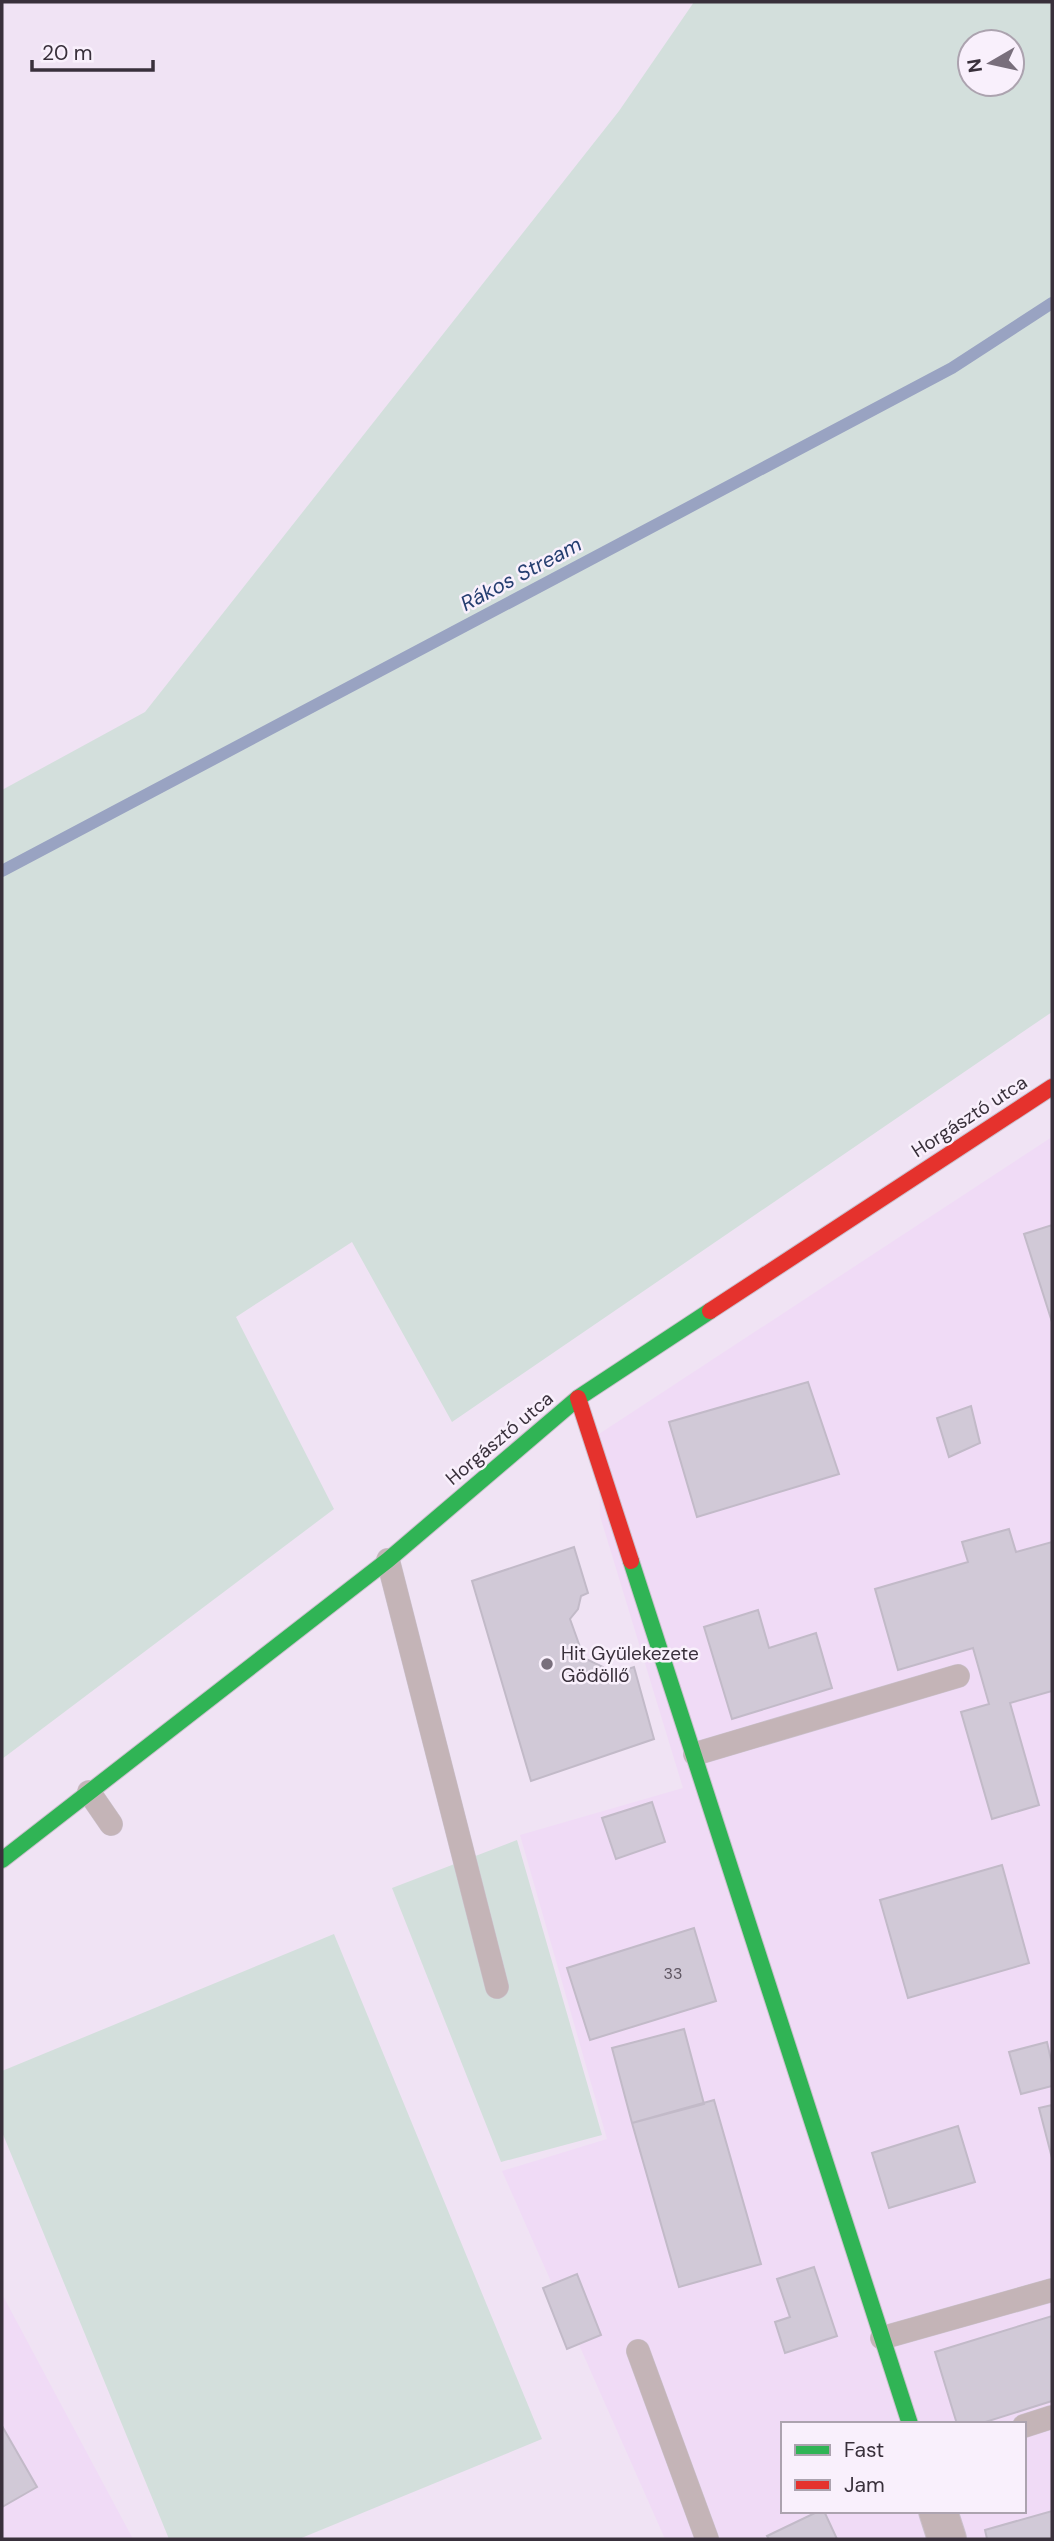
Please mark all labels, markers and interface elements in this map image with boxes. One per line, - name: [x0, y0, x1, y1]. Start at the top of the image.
- scale bar: [32, 28, 152, 72]
- north arrow: [956, 28, 1026, 98]
- text: 20 m: [42, 39, 93, 67]
- text: N: [961, 57, 988, 74]
- water label: Rákos Stream: [456, 530, 586, 618]
- street label: Horgásztó utca: [907, 1070, 1032, 1163]
- street label: Horgásztó utca: [440, 1386, 558, 1491]
- place label: Hit Gyülekezete Gödöllő: [561, 1641, 699, 1688]
- marker: Hit Gyülekezete Gödöllő: [539, 1656, 555, 1672]
- house number: 33: [664, 1963, 682, 1984]
- legend: [781, 2422, 1026, 2513]
- text: Fast: [844, 2436, 884, 2464]
- text: Jam: [844, 2471, 885, 2499]

